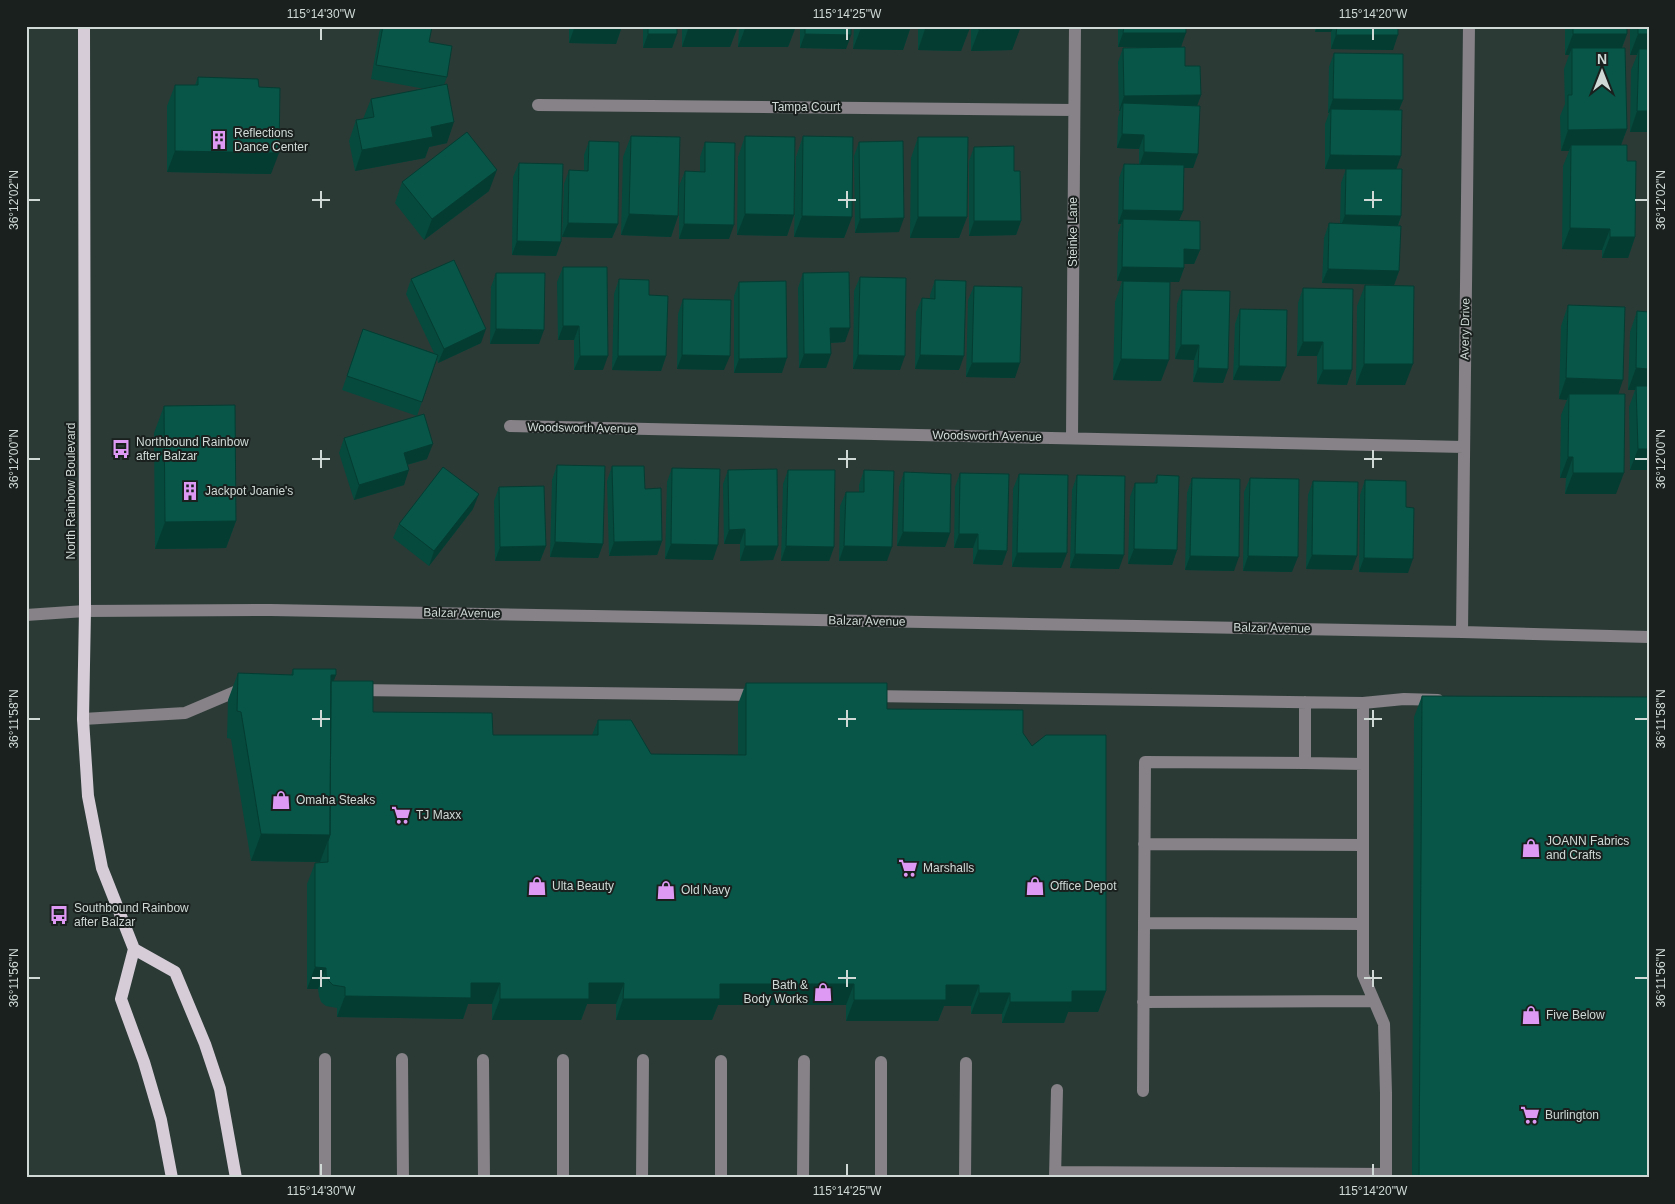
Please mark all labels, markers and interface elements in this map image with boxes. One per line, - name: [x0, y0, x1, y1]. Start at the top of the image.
- text: 115°14'30"W: [287, 7, 356, 21]
- text: 115°14'25"W: [813, 7, 882, 21]
- text: 115°14'20"W: [1339, 7, 1408, 21]
- north arrow: [1578, 48, 1628, 98]
- text: N: [1597, 51, 1607, 67]
- street label: Tampa Court: [772, 100, 841, 114]
- place label: Reflections Dance Center: [234, 126, 308, 154]
- building icon: Reflections Dance Center: [208, 129, 230, 151]
- text: 36°12'02"N: [7, 170, 21, 230]
- text: 36°12'02"N: [1654, 170, 1668, 230]
- street label: Steinke Lane: [1066, 197, 1080, 267]
- street label: Avery Drive: [1457, 298, 1473, 360]
- street label: Woodsworth Avenue: [527, 420, 637, 436]
- street label: North Rainbow Boulevard: [64, 423, 78, 559]
- street label: Woodsworth Avenue: [932, 428, 1042, 444]
- text: 36°12'00"N: [7, 429, 21, 489]
- text: 36°12'00"N: [1654, 429, 1668, 489]
- place label: Northbound Rainbow after Balzar: [136, 435, 249, 463]
- bus stop icon: Northbound Rainbow after Balzar: [110, 438, 132, 460]
- building icon: Jackpot Joanie's: [179, 480, 201, 502]
- place label: Jackpot Joanie's: [205, 484, 293, 498]
- street label: Balzar Avenue: [423, 605, 501, 621]
- street label: Balzar Avenue: [828, 613, 906, 629]
- street label: Balzar Avenue: [1233, 620, 1311, 636]
- text: 36°11'58"N: [7, 689, 21, 749]
- text: 36°11'58"N: [1654, 689, 1668, 749]
- shop icon: Omaha Steaks: [270, 789, 292, 811]
- place label: Omaha Steaks: [296, 793, 375, 807]
- supermarket icon: TJ Maxx: [390, 804, 412, 826]
- place label: TJ Maxx: [416, 808, 461, 822]
- place label: JOANN Fabrics and Crafts: [1546, 834, 1629, 862]
- shop icon: JOANN Fabrics and Crafts: [1520, 837, 1542, 859]
- supermarket icon: Marshalls: [897, 857, 919, 879]
- place label: Marshalls: [923, 861, 974, 875]
- shop icon: Ulta Beauty: [526, 875, 548, 897]
- shop icon: Office Depot: [1024, 875, 1046, 897]
- place label: Ulta Beauty: [552, 879, 614, 893]
- shop icon: Old Navy: [655, 879, 677, 901]
- place label: Office Depot: [1050, 879, 1117, 893]
- place label: Old Navy: [681, 883, 730, 897]
- place label: Southbound Rainbow after Balzar: [74, 901, 189, 929]
- bus stop icon: Southbound Rainbow after Balzar: [48, 904, 70, 926]
- text: 36°11'56"N: [7, 948, 21, 1008]
- text: 36°11'56"N: [1654, 948, 1668, 1008]
- place label: Bath & Body Works: [744, 978, 808, 1006]
- shop icon: Bath & Body Works: [812, 981, 834, 1003]
- shop icon: Five Below: [1520, 1004, 1542, 1026]
- place label: Five Below: [1546, 1008, 1605, 1022]
- supermarket icon: Burlington: [1519, 1104, 1541, 1126]
- place label: Burlington: [1545, 1108, 1599, 1122]
- text: 115°14'30"W: [287, 1184, 356, 1198]
- text: 115°14'25"W: [813, 1184, 882, 1198]
- text: 115°14'20"W: [1339, 1184, 1408, 1198]

